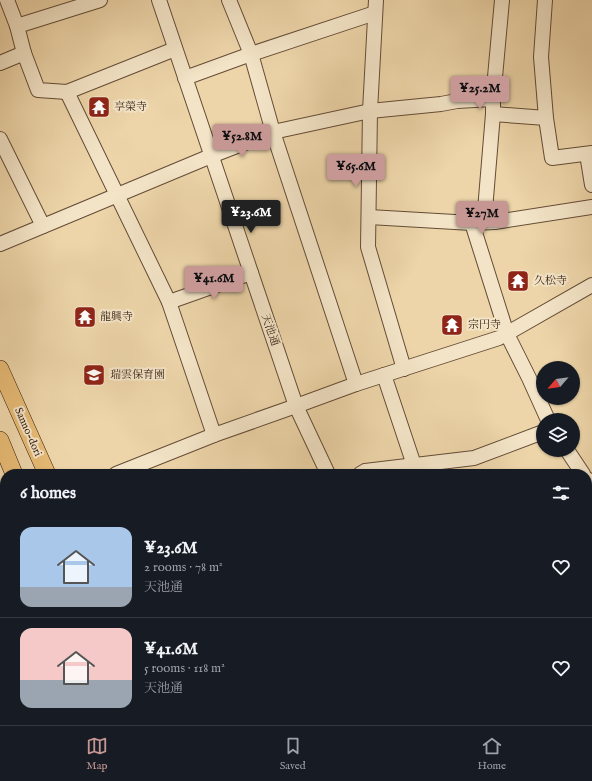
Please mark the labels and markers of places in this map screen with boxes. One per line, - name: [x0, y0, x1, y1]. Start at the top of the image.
- pin: ¥25.2M: [447, 76, 513, 110]
- temple icon: 享榮寺: [86, 94, 112, 120]
- place label: 享榮寺: [114, 100, 147, 114]
- pin: ¥52.8M: [209, 124, 275, 158]
- pin: ¥65.6M: [323, 154, 389, 188]
- pin: ¥23.6M: [218, 200, 284, 234]
- pin: ¥27M: [458, 201, 506, 235]
- pin: ¥41.6M: [181, 266, 247, 300]
- temple icon: 久松寺: [505, 268, 531, 294]
- place label: 久松寺: [534, 274, 567, 288]
- temple icon: 龍興寺: [72, 304, 98, 330]
- place label: 龍興寺: [100, 310, 133, 324]
- temple icon: 宗円寺: [439, 312, 465, 338]
- place label: 宗円寺: [468, 318, 501, 332]
- school or university icon: 瑞雲保育園: [81, 362, 107, 388]
- place label: 瑞雲保育園: [110, 368, 165, 382]

